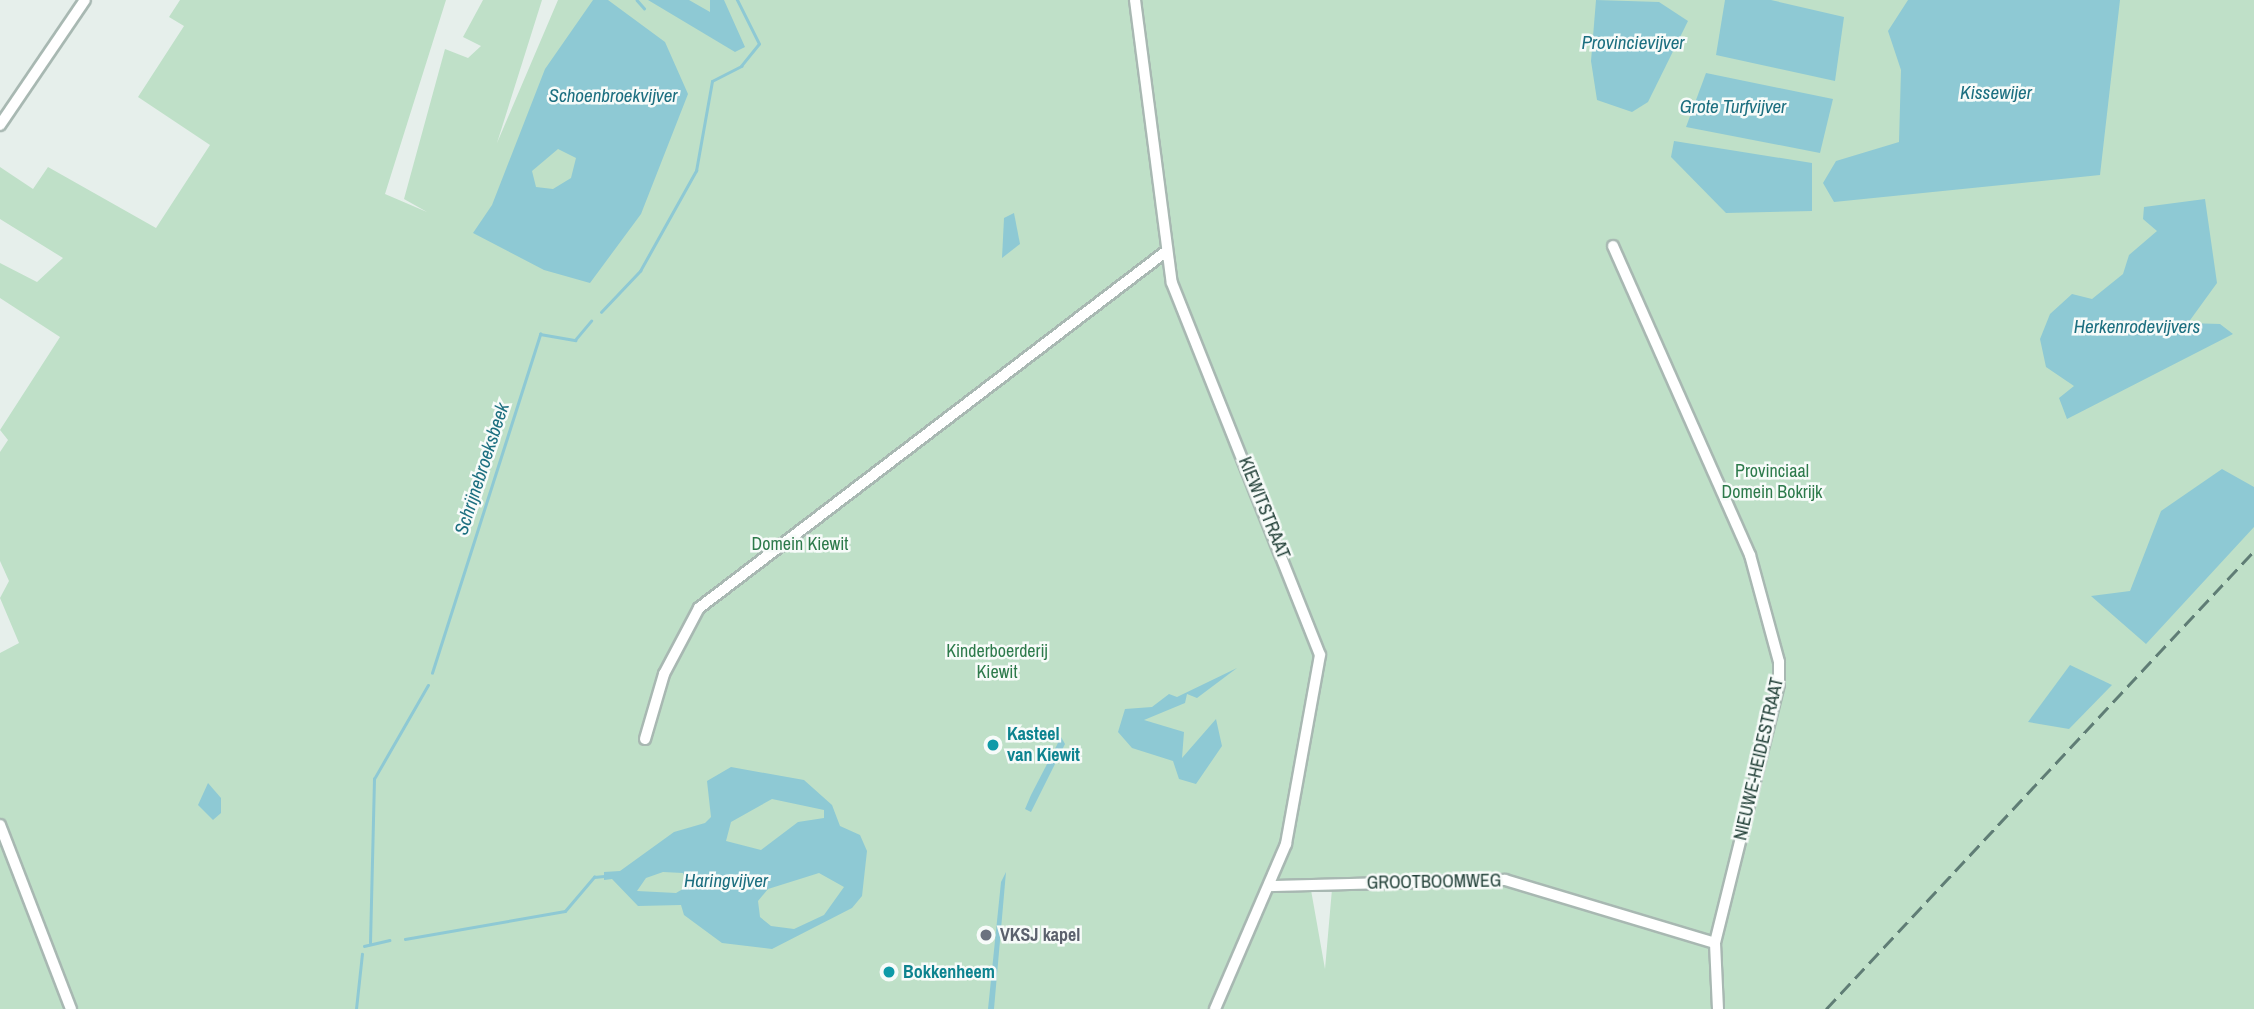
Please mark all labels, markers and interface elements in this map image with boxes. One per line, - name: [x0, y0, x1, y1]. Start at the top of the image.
- water label: Provincievijver: [1581, 32, 1685, 54]
- water label: Kissewijer: [1960, 82, 2032, 104]
- water label: Schoenbroekvijver: [548, 85, 678, 107]
- water label: Grote Turfvijver: [1680, 96, 1786, 118]
- water label: Herkenrodevijvers: [2074, 316, 2200, 338]
- water label: Schrijnebroeksbeek: [450, 400, 514, 538]
- street label: KIEWITSTRAAT: [1234, 454, 1294, 562]
- park label: Provinciaal Domein Bokrijk: [1722, 461, 1822, 504]
- park label: Domein Kiewit: [752, 533, 848, 555]
- park label: Kinderboerderij Kiewit: [946, 641, 1048, 684]
- street label: NIEUWE-HEIDESTRAAT: [1730, 676, 1788, 842]
- place label: Kasteel van Kiewit: [1007, 724, 1080, 766]
- marker: Kasteel van Kiewit: [985, 737, 1001, 753]
- water label: Haringvijver: [684, 870, 768, 892]
- street label: GROOTBOOMWEG: [1367, 870, 1501, 894]
- place label: VKSJ kapel: [1000, 924, 1080, 946]
- marker: VKSJ kapel: [978, 927, 994, 943]
- place label: Bokkenheem: [903, 961, 995, 983]
- marker: Bokkenheem: [881, 964, 897, 980]

